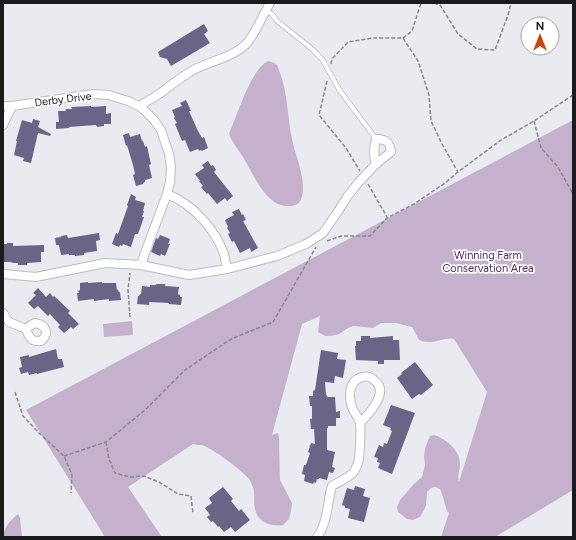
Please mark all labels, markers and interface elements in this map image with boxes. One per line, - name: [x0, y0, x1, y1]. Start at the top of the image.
- north arrow: [520, 16, 560, 56]
- text: N: [536, 20, 544, 33]
- street label: Derby Drive: [34, 90, 92, 109]
- park label: Winning Farm Conservation Area: [442, 249, 534, 275]

